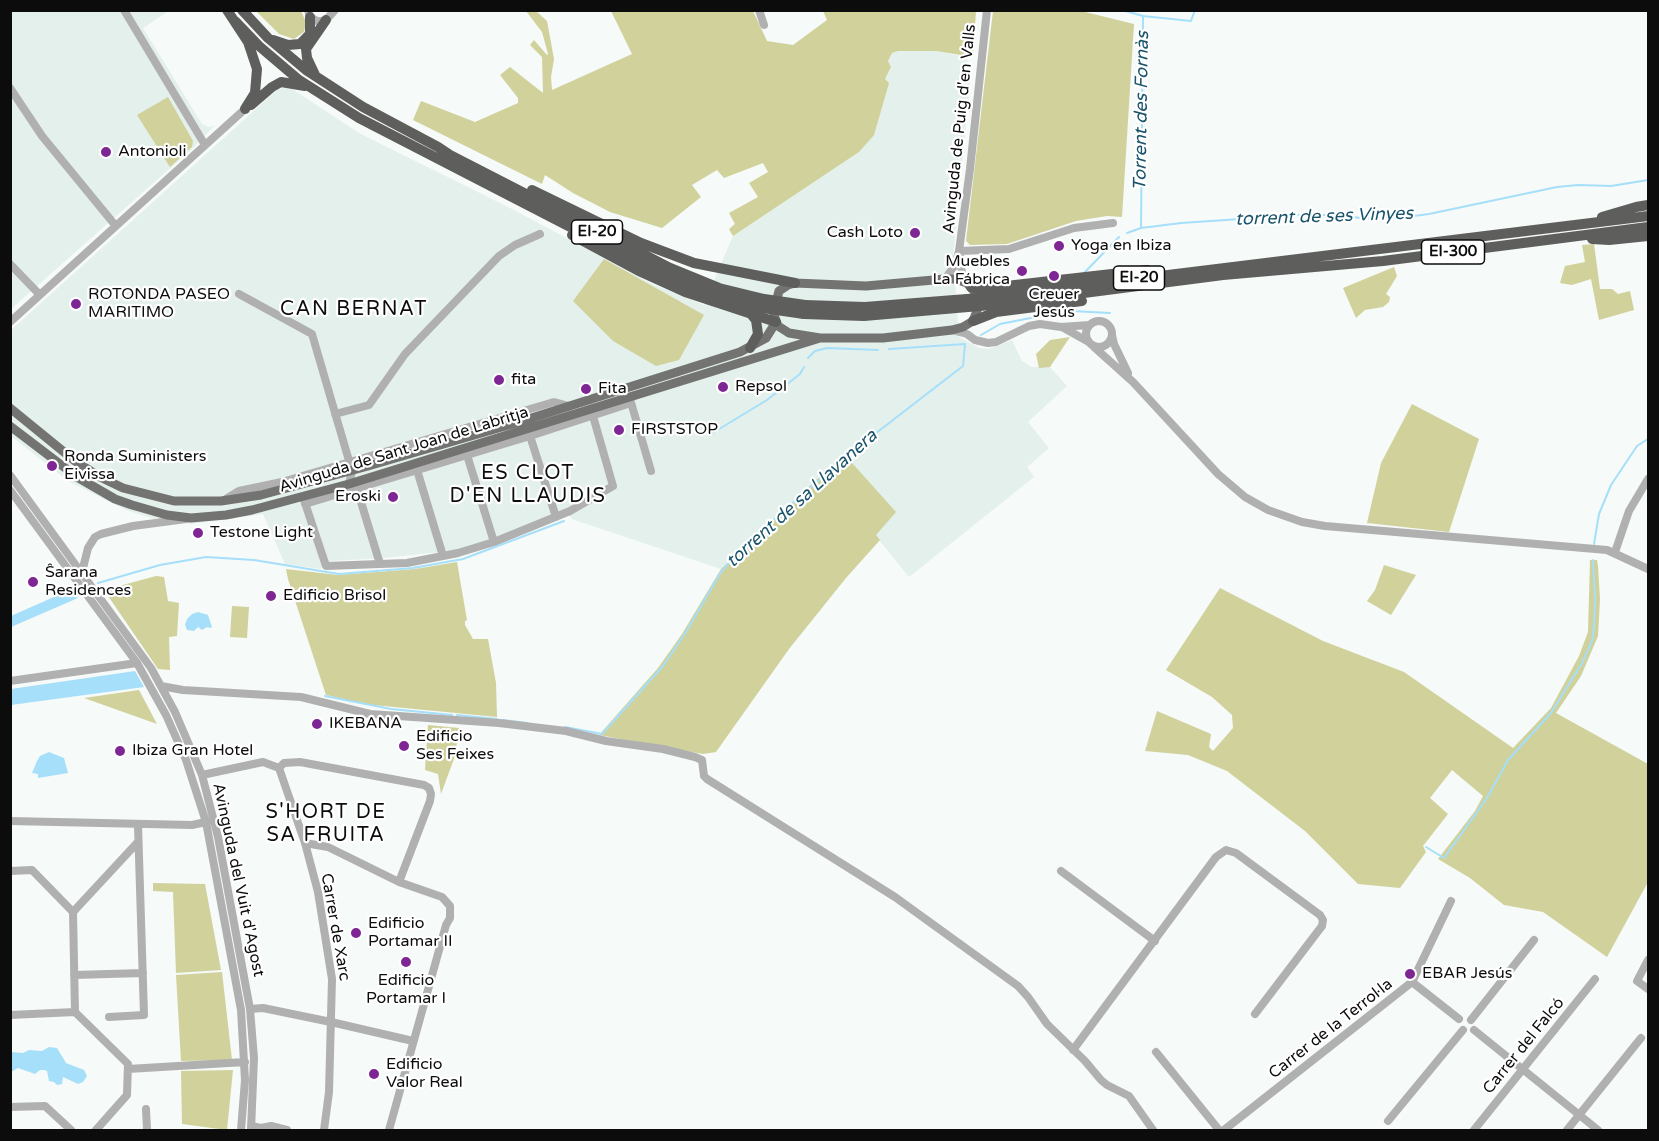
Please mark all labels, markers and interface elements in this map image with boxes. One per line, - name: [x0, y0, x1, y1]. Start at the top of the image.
- street label: Avinguda de Puig d'en Valls: [939, 24, 981, 234]
- water label: Torrent des Fornàs: [1130, 31, 1154, 191]
- place label: Antonioli: [118, 142, 187, 162]
- marker: Antonioli: [99, 145, 113, 159]
- water label: torrent de ses Vinyes: [1235, 203, 1413, 231]
- road number: EI-20: [572, 220, 622, 244]
- place label: Cash Loto: [827, 223, 903, 243]
- marker: Cash Loto: [908, 226, 922, 240]
- place label: Yoga en Ibiza: [1071, 236, 1171, 256]
- marker: Yoga en Ibiza: [1052, 239, 1066, 253]
- road number: EI-300: [1422, 240, 1484, 264]
- place label: Muebles La Fábrica: [932, 252, 1010, 290]
- marker: Muebles La Fábrica: [1015, 264, 1029, 278]
- road number: EI-20: [1114, 266, 1164, 290]
- marker: Creuer Jesús: [1047, 269, 1061, 283]
- place label: ROTONDA PASEO MARITIMO: [88, 285, 230, 323]
- place label: Creuer Jesús: [1029, 285, 1079, 323]
- marker: ROTONDA PASEO MARITIMO: [69, 297, 83, 311]
- district label: CAN BERNAT: [280, 298, 428, 322]
- place label: fita: [511, 370, 536, 390]
- marker: fita: [492, 373, 506, 387]
- place label: Repsol: [735, 377, 787, 397]
- place label: Fita: [598, 379, 627, 399]
- marker: Repsol: [716, 380, 730, 394]
- marker: Fita: [579, 382, 593, 396]
- street label: Avinguda de Sant Joan de Labritja: [277, 403, 531, 497]
- place label: FIRSTSTOP: [631, 420, 718, 440]
- marker: FIRSTSTOP: [612, 423, 626, 437]
- water label: torrent de sa Llavanera: [722, 425, 882, 573]
- place label: Ronda Suministers Eivissa: [64, 447, 206, 485]
- marker: Ronda Suministers Eivissa: [45, 459, 59, 473]
- district label: ES CLOT D'EN LLAUDIS: [450, 462, 606, 509]
- place label: Eroski: [335, 487, 381, 507]
- marker: Eroski: [386, 490, 400, 504]
- place label: Testone Light: [210, 523, 313, 543]
- marker: Testone Light: [191, 526, 205, 540]
- place label: Ŝarana Residences: [45, 563, 131, 601]
- marker: Ŝarana Residences: [26, 575, 40, 589]
- place label: Edificio Brisol: [283, 586, 386, 606]
- marker: Edificio Brisol: [264, 589, 278, 603]
- place label: IKEBANA: [329, 714, 402, 734]
- marker: IKEBANA: [310, 717, 324, 731]
- place label: Edificio Ses Feixes: [416, 727, 494, 765]
- marker: Edificio Ses Feixes: [397, 739, 411, 753]
- place label: Ibiza Gran Hotel: [132, 741, 253, 761]
- marker: Ibiza Gran Hotel: [113, 744, 127, 758]
- street label: Avinguda del Vuit d'Agost: [208, 781, 268, 979]
- district label: S'HORT DE SA FRUITA: [266, 801, 386, 848]
- street label: Carrer de Xarc: [316, 872, 354, 982]
- place label: Edificio Portamar II: [368, 914, 453, 952]
- marker: Edificio Portamar II: [349, 926, 363, 940]
- marker: Edificio Portamar I: [399, 955, 413, 969]
- place label: EBAR Jesús: [1422, 964, 1512, 984]
- marker: EBAR Jesús: [1403, 967, 1417, 981]
- place label: Edificio Portamar I: [366, 971, 446, 1009]
- street label: Carrer de la Terrol·la: [1265, 975, 1397, 1083]
- street label: Carrer del Falcó: [1479, 994, 1569, 1098]
- place label: Edificio Valor Real: [386, 1055, 463, 1093]
- marker: Edificio Valor Real: [367, 1067, 381, 1081]

